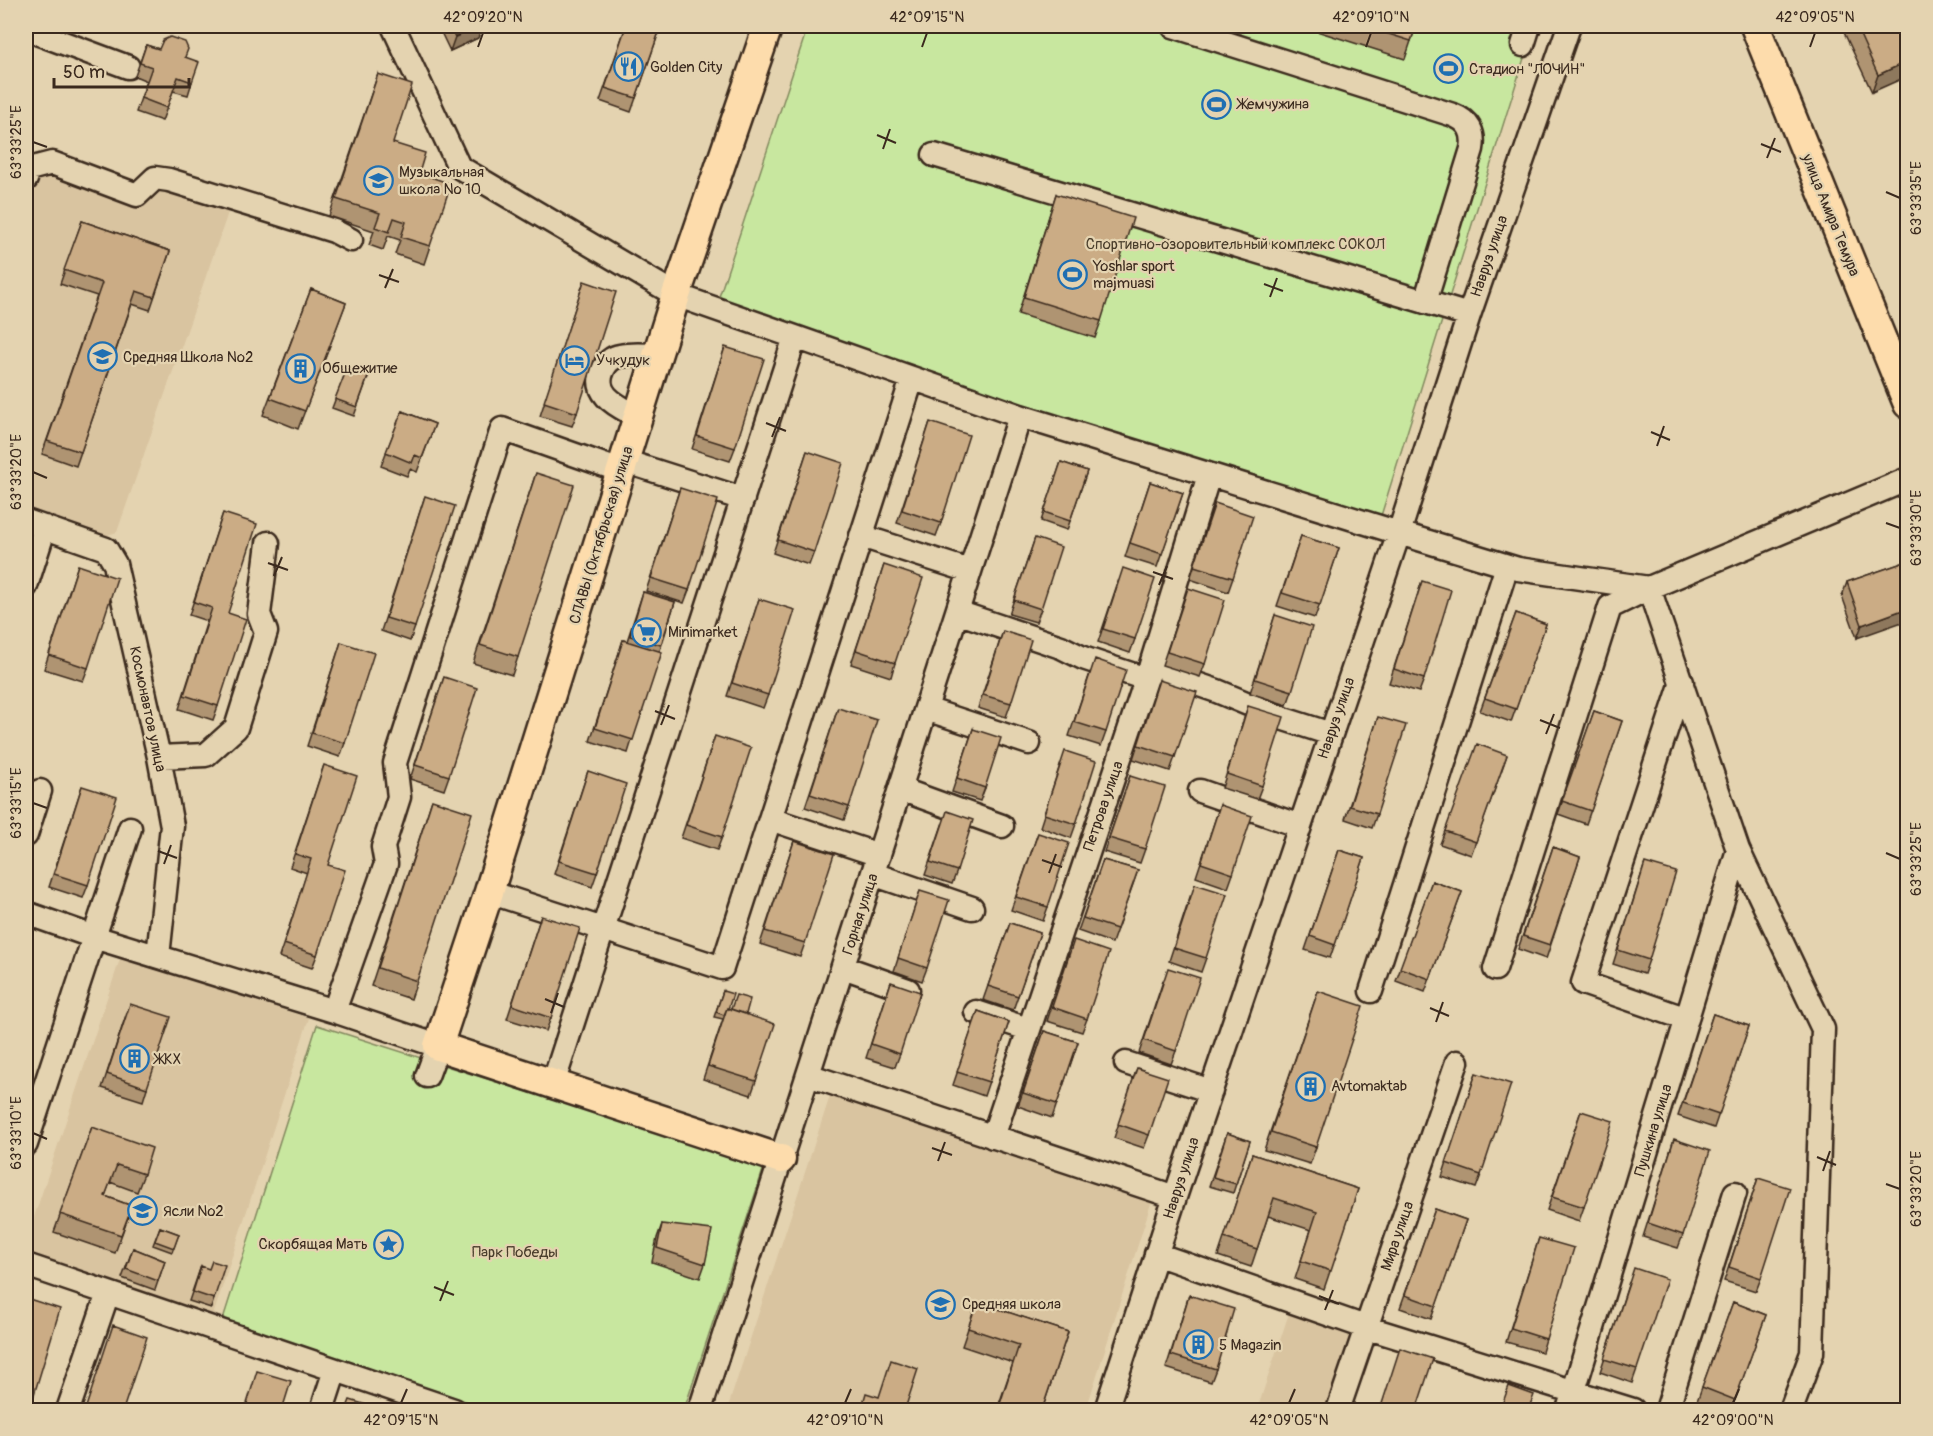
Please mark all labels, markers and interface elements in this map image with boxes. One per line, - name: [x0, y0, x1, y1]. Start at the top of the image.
- text: 42°09'20"N: [443, 8, 523, 27]
- text: 42°09'15"N: [890, 8, 964, 27]
- text: 42°09'10"N: [1333, 8, 1409, 27]
- text: 42°09'05"N: [1775, 8, 1855, 27]
- scale bar: [54, 51, 189, 89]
- restaurant icon: Golden City: [613, 51, 645, 83]
- sports icon: Стадион "ЛОЧИН": [1432, 53, 1464, 85]
- place label: Golden City: [650, 58, 723, 77]
- place label: Стадион "ЛОЧИН": [1469, 60, 1585, 79]
- text: 50 m: [63, 61, 105, 84]
- sports icon: Жемчужина: [1201, 88, 1233, 120]
- place label: Жемчужина: [1236, 95, 1309, 114]
- text: 63°33'25"E: [7, 105, 26, 179]
- street label: улица Амира Темура: [1797, 150, 1864, 279]
- text: 63°33'35"E: [1907, 161, 1926, 235]
- place label: Музыкальная школа № 10: [399, 163, 484, 199]
- school or university icon: Музыкальная школа № 10: [362, 165, 394, 197]
- street label: Навруз улица: [1467, 213, 1512, 300]
- park label: Спортивно-озоровительный комплекс СОКОЛ: [1086, 235, 1385, 254]
- place label: Yoshlar sport majmuasi: [1092, 257, 1176, 293]
- sports icon: Yoshlar sport majmuasi: [1056, 259, 1088, 291]
- school or university icon: Средняя Школа №2: [86, 341, 118, 373]
- hotel icon: Учкудук: [559, 344, 591, 376]
- place label: Средняя Школа №2: [123, 348, 253, 367]
- place label: Учкудук: [596, 351, 650, 370]
- building icon: Общежитие: [285, 352, 317, 384]
- place label: Общежитие: [322, 359, 398, 378]
- text: 63°33'20"E: [7, 434, 26, 510]
- street label: СЛАВЫ (Октябрьская) улица: [565, 444, 638, 626]
- text: 63°33'30"E: [1907, 490, 1926, 566]
- supermarket icon: Minimarket: [631, 616, 663, 648]
- place label: Minimarket: [668, 623, 738, 642]
- street label: Космонавтов улица: [125, 645, 170, 774]
- street label: Навруз улица: [1314, 675, 1359, 762]
- street label: Петрова улица: [1079, 759, 1128, 854]
- text: 63°33'15"E: [7, 767, 26, 839]
- text: 63°33'25"E: [1907, 822, 1926, 896]
- street label: Горная улица: [838, 871, 883, 957]
- building icon: ЖКХ: [118, 1043, 150, 1075]
- place label: ЖКХ: [153, 1050, 181, 1069]
- building icon: Avtomaktab: [1294, 1070, 1326, 1102]
- place label: Avtomaktab: [1331, 1077, 1407, 1096]
- street label: Пушкина улица: [1630, 1082, 1677, 1179]
- text: 63°33'10"E: [7, 1096, 26, 1170]
- street label: Навруз улица: [1159, 1135, 1204, 1222]
- text: 63°33'20"E: [1907, 1151, 1926, 1227]
- school or university icon: Ясли №2: [126, 1195, 158, 1227]
- street label: Мира улица: [1377, 1199, 1418, 1273]
- place label: Ясли №2: [163, 1202, 224, 1221]
- place icon: Скорбящая Мать: [373, 1228, 405, 1260]
- place label: Скорбящая Мать: [259, 1235, 368, 1254]
- park label: Парк Победы: [472, 1243, 558, 1262]
- school or university icon: Средняя школа: [925, 1288, 957, 1320]
- place label: Средняя школа: [962, 1295, 1061, 1314]
- building icon: 5 Magazin: [1182, 1329, 1214, 1361]
- place label: 5 Magazin: [1219, 1336, 1282, 1355]
- text: 42°09'15"N: [364, 1411, 438, 1430]
- text: 42°09'10"N: [807, 1411, 883, 1430]
- text: 42°09'05"N: [1249, 1411, 1329, 1430]
- text: 42°09'00"N: [1692, 1411, 1774, 1430]

